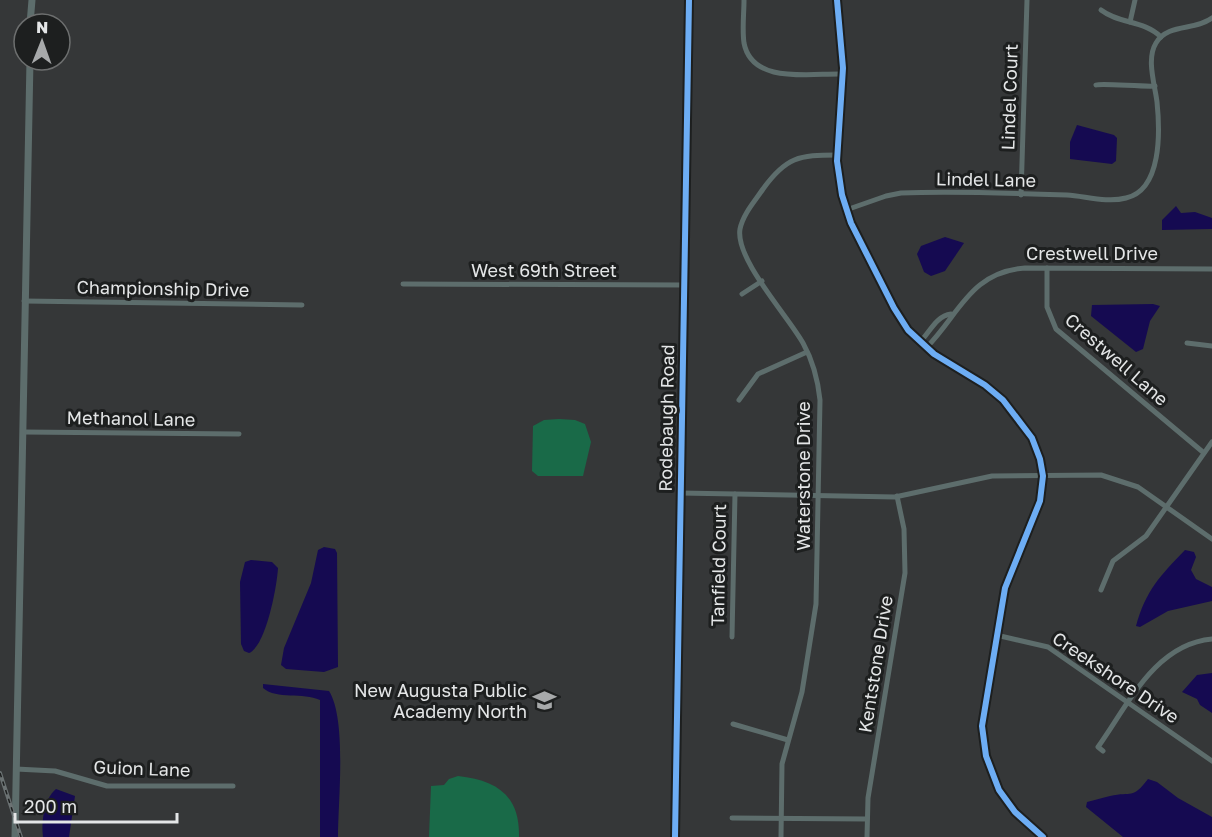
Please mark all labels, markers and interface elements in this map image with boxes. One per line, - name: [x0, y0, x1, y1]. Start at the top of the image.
- north arrow: [12, 12, 72, 72]
- text: N: [36, 17, 49, 37]
- street label: Lindel Court: [996, 43, 1022, 151]
- street label: Lindel Lane: [936, 167, 1036, 191]
- street label: Crestwell Drive: [1026, 242, 1158, 264]
- street label: West 69th Street: [471, 259, 617, 281]
- street label: Championship Drive: [76, 275, 250, 301]
- street label: Crestwell Lane: [1061, 308, 1173, 410]
- street label: Rodebaugh Road: [654, 344, 678, 492]
- street label: Waterstone Drive: [792, 401, 814, 551]
- street label: Methanol Lane: [67, 406, 195, 430]
- street label: Tanfield Court: [706, 504, 730, 626]
- street label: Kentstone Drive: [853, 594, 897, 734]
- street label: Creekshore Drive: [1049, 627, 1183, 727]
- place label: New Augusta Public Academy North: [354, 679, 527, 722]
- school or university icon: New Augusta Public Academy North: [532, 687, 558, 713]
- street label: Guion Lane: [93, 755, 191, 781]
- scale bar: [15, 786, 177, 824]
- text: 200 m: [24, 795, 77, 817]

